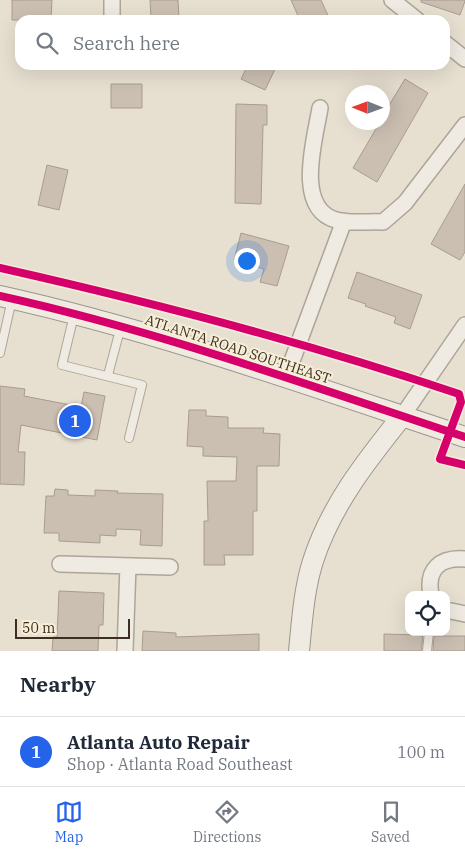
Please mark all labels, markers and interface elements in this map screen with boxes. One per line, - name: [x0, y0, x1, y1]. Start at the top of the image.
- search box: [15, 15, 450, 70]
- icon: search: [33, 29, 61, 57]
- text: Search here: [73, 31, 180, 55]
- north arrow: [345, 85, 390, 130]
- your location: [234, 248, 260, 274]
- street label: ATLANTA ROAD SOUTHEAST: [143, 310, 333, 388]
- pin: 1: [59, 402, 91, 440]
- map controls: [405, 591, 450, 636]
- button: locate: [405, 591, 450, 636]
- scale bar: [15, 616, 130, 639]
- text: 50 m: [22, 619, 55, 637]
- text: Nearby: [20, 670, 96, 698]
- text: Atlanta Auto Repair: [67, 730, 250, 754]
- text: 1: [31, 742, 41, 762]
- text: 100 m: [397, 742, 445, 762]
- text: Shop · Atlanta Road Southeast: [67, 754, 293, 774]
- tab: Map: [55, 798, 83, 846]
- tab: Directions: [193, 798, 261, 846]
- tab: Saved: [371, 798, 410, 846]

